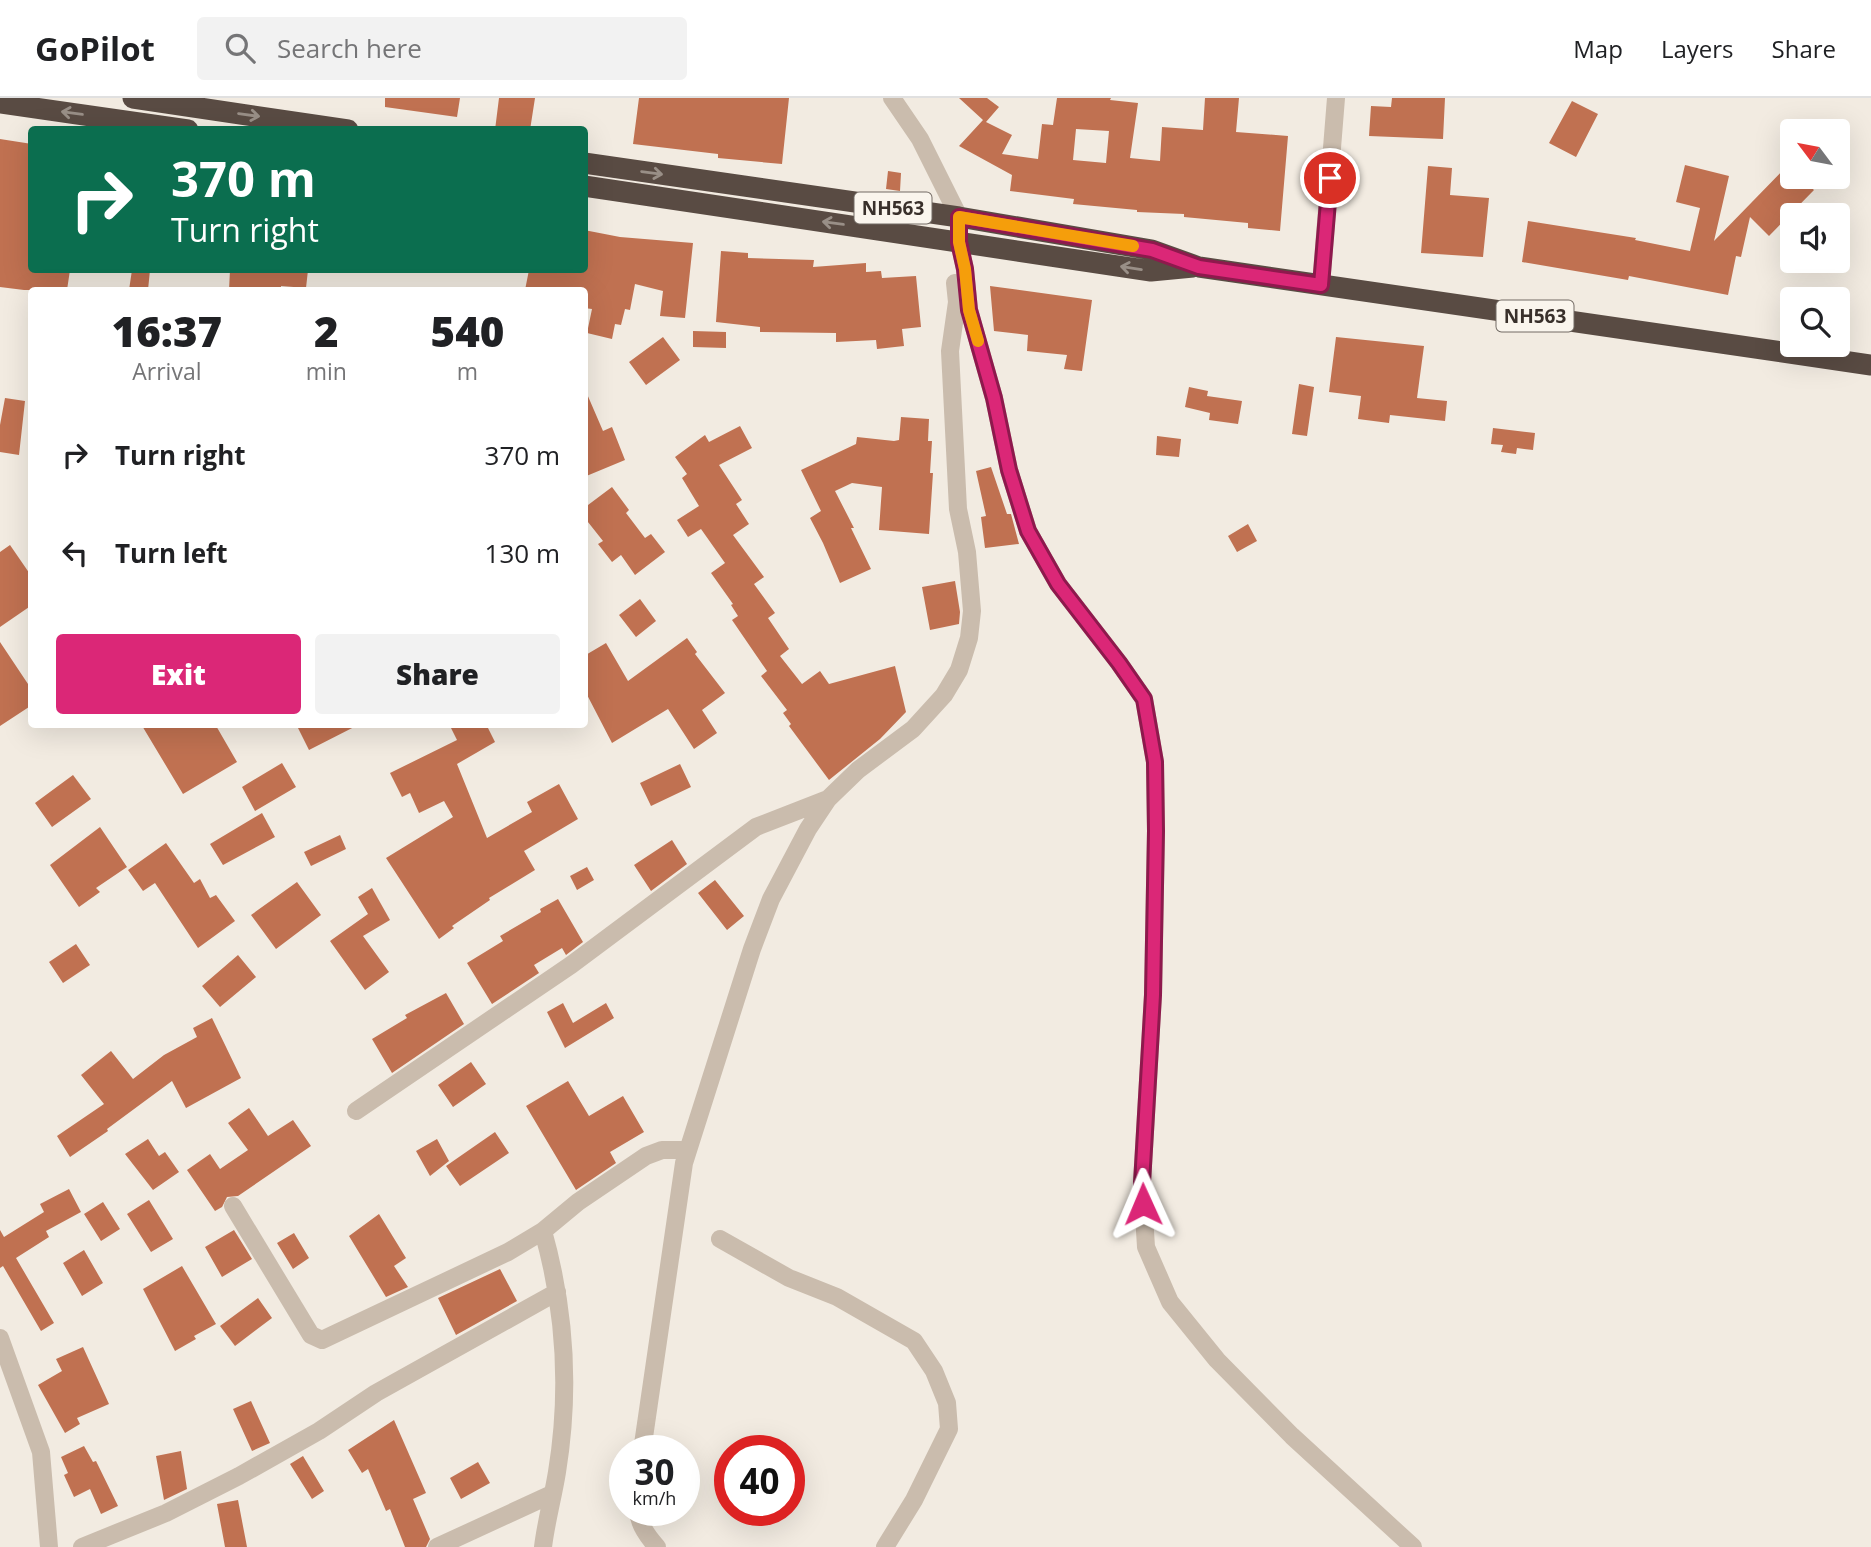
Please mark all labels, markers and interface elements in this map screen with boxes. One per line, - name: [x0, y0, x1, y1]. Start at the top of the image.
- search box: [197, 17, 687, 80]
- text: GoPilot: [35, 26, 155, 71]
- icon: search: [221, 29, 259, 67]
- text: Search here: [277, 30, 422, 66]
- text: Map: [1573, 32, 1623, 65]
- text: Layers: [1661, 32, 1734, 65]
- text: Share: [1772, 32, 1836, 65]
- one-way arrow: [61, 106, 84, 119]
- one-way arrow: [237, 109, 260, 122]
- north arrow: [1780, 119, 1850, 189]
- map controls: [1780, 119, 1850, 357]
- text: 370 m: [171, 145, 316, 211]
- pin: [1300, 148, 1360, 208]
- icon: right: [56, 154, 147, 245]
- icon: arrive: [1311, 159, 1349, 197]
- one-way arrow: [640, 167, 663, 180]
- road number: NH563: [854, 192, 931, 223]
- button: sound: [1780, 203, 1850, 273]
- text: Turn right: [171, 208, 319, 251]
- one-way arrow: [822, 217, 845, 230]
- one-way arrow: [1120, 261, 1143, 274]
- button: search: [1780, 287, 1850, 357]
- road number: NH563: [1496, 300, 1574, 331]
- text: 16:37: [112, 302, 222, 359]
- text: 2: [314, 302, 339, 359]
- text: 540: [431, 302, 504, 359]
- text: Arrival: [132, 355, 202, 387]
- text: min: [306, 355, 347, 387]
- text: m: [457, 355, 478, 387]
- icon: right: [56, 436, 94, 474]
- text: Turn right: [115, 437, 246, 473]
- text: 370 m: [485, 437, 560, 473]
- icon: left: [56, 534, 94, 572]
- text: Turn left: [115, 535, 227, 571]
- text: 130 m: [485, 535, 560, 571]
- button: Exit: [56, 634, 301, 714]
- button: Share: [315, 634, 560, 714]
- position arrow: [1106, 1167, 1180, 1241]
- speed limit sign: 40: [714, 1435, 805, 1526]
- text: 30: [634, 1448, 675, 1495]
- text: km/h: [633, 1486, 676, 1510]

